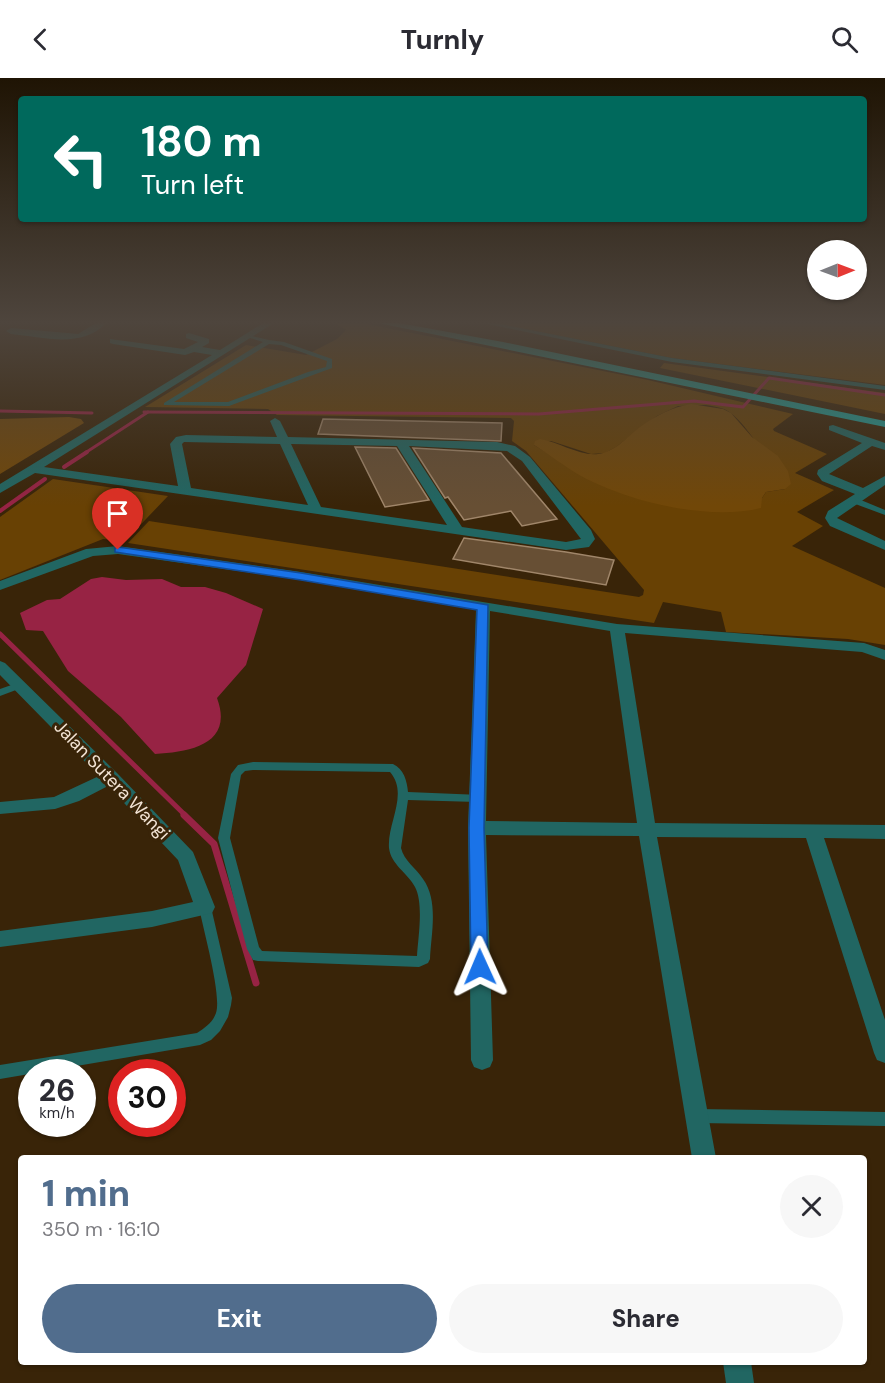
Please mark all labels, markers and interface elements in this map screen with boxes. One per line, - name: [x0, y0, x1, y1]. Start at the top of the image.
- text: Turnly: [401, 22, 484, 57]
- icon: back: [24, 23, 57, 56]
- icon: search: [828, 23, 861, 56]
- text: 180 m: [141, 114, 262, 169]
- icon: left: [42, 120, 120, 198]
- text: Turn left: [141, 167, 244, 202]
- north arrow: [807, 240, 867, 300]
- map controls: [807, 240, 867, 300]
- pin: [92, 488, 143, 550]
- icon: arrive: [101, 497, 134, 530]
- street label: Jalan Sutera Wangi: [49, 715, 175, 845]
- position arrow: [448, 935, 512, 999]
- speed limit sign: 30: [108, 1059, 186, 1137]
- text: 26: [39, 1071, 75, 1110]
- text: km/h: [39, 1103, 75, 1123]
- text: 1 min: [42, 1170, 130, 1217]
- button: close: [780, 1175, 843, 1238]
- text: 350 m · 16:10: [42, 1216, 160, 1242]
- button: Exit: [42, 1284, 437, 1353]
- button: Share: [449, 1284, 843, 1353]

